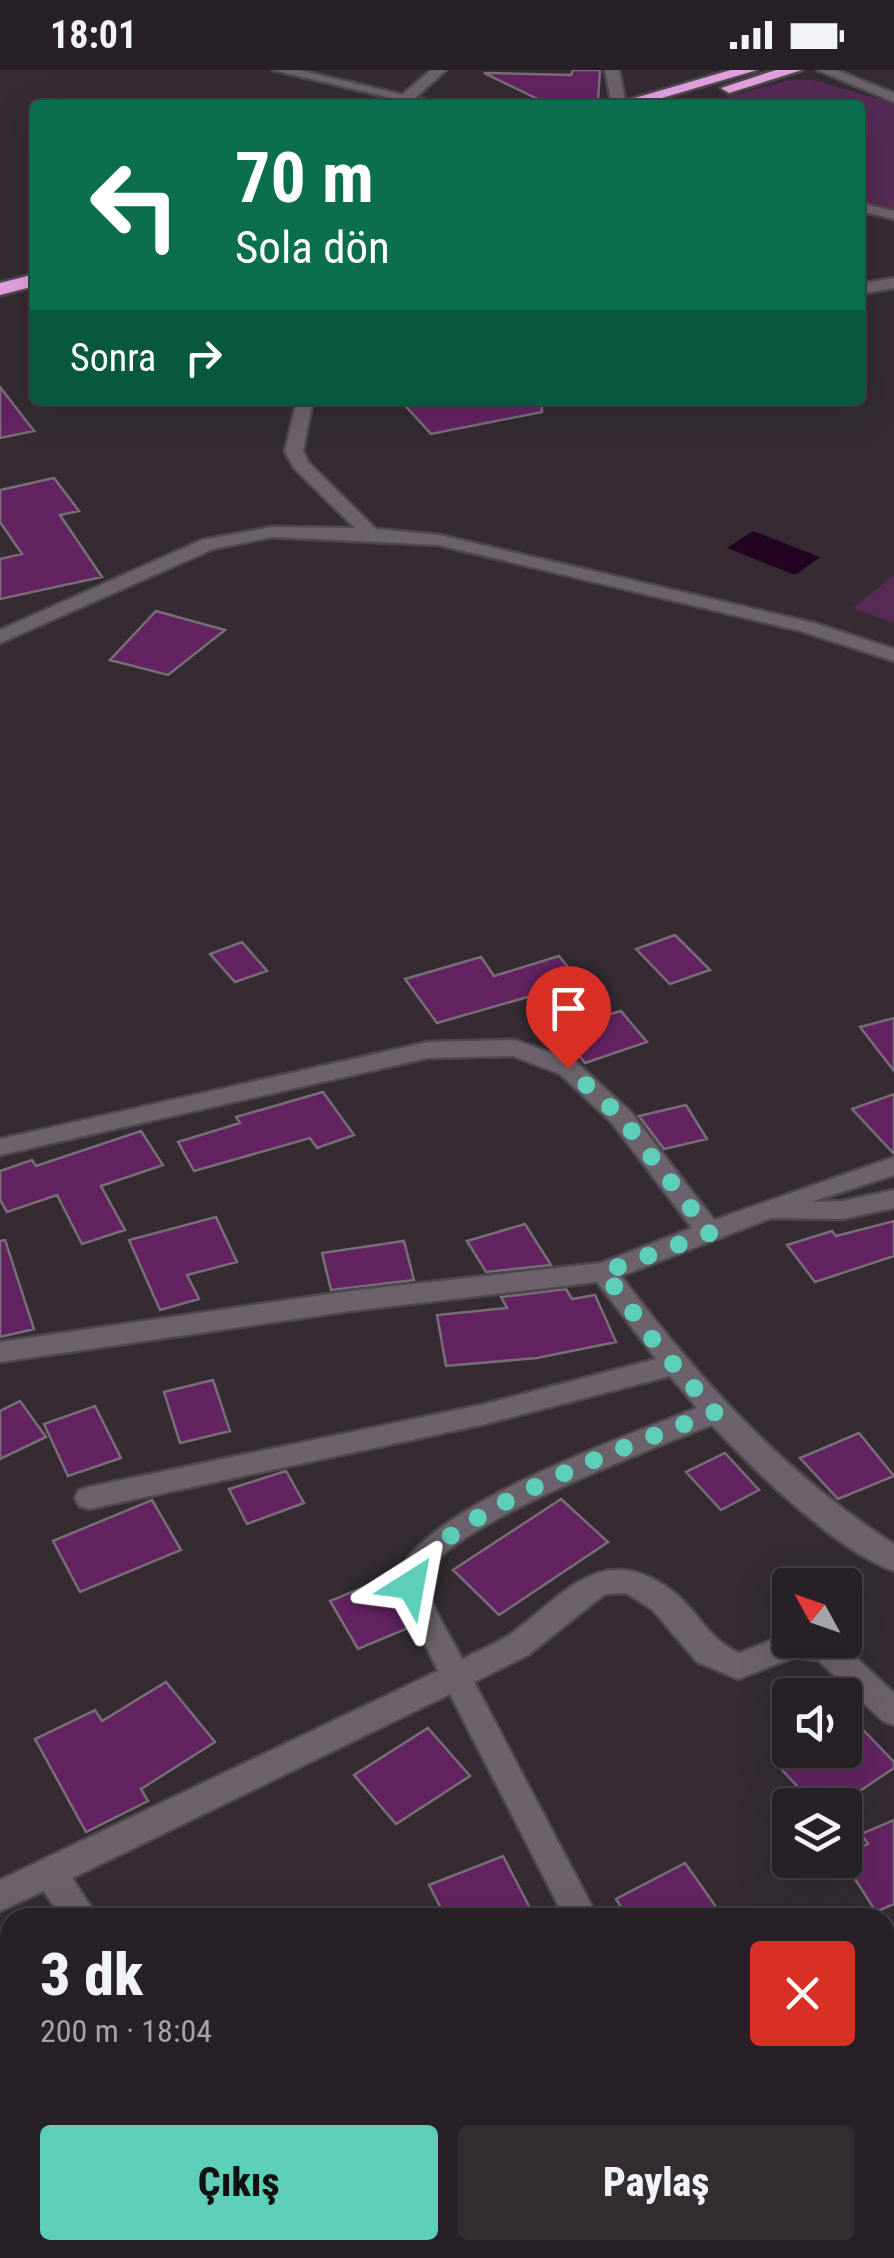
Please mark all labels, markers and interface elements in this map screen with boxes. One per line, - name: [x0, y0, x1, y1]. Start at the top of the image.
- text: 18:01: [50, 13, 137, 57]
- text: 70 m: [235, 137, 374, 219]
- icon: left: [70, 140, 200, 270]
- text: Sola dön: [235, 221, 390, 274]
- icon: right: [176, 330, 231, 385]
- text: Sonra: [70, 336, 156, 380]
- pin: [526, 966, 611, 1069]
- icon: arrive: [541, 981, 596, 1036]
- position arrow: [359, 1533, 463, 1637]
- north arrow: [772, 1568, 862, 1658]
- map controls: [772, 1568, 862, 1878]
- button: sound: [772, 1678, 862, 1768]
- button: layers: [772, 1788, 862, 1878]
- text: 3 dk: [40, 1939, 143, 2010]
- button: close: [750, 1941, 855, 2046]
- text: 200 m · 18:04: [40, 2012, 212, 2050]
- button: Çıkış: [40, 2125, 438, 2240]
- button: Paylaş: [458, 2125, 855, 2240]

